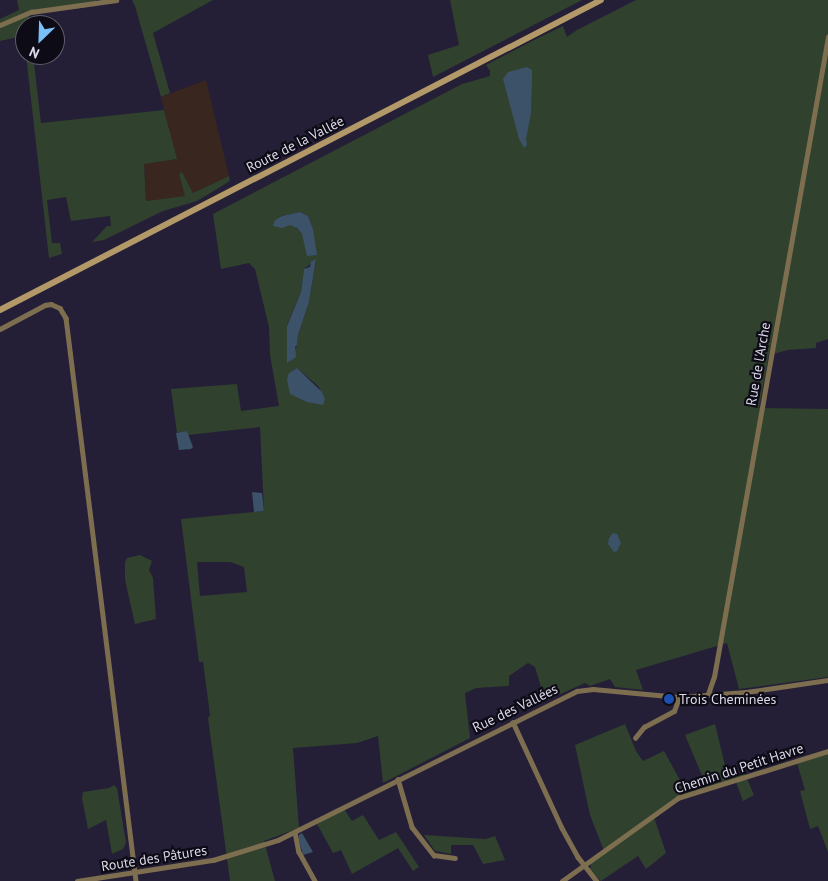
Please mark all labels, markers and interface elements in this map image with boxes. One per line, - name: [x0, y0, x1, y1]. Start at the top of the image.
- north arrow: [15, 15, 65, 65]
- text: N: [26, 43, 42, 63]
- street label: Route de la Vallée: [243, 112, 347, 176]
- street label: Rue de l'Arche: [742, 321, 774, 407]
- street label: Rue des Vallées: [469, 680, 561, 736]
- place label: Trois Cheminées: [679, 691, 776, 707]
- marker: Trois Cheminées: [663, 693, 675, 705]
- street label: Chemin du Petit Havre: [672, 739, 806, 797]
- street label: Route des Pâtures: [100, 841, 208, 875]

